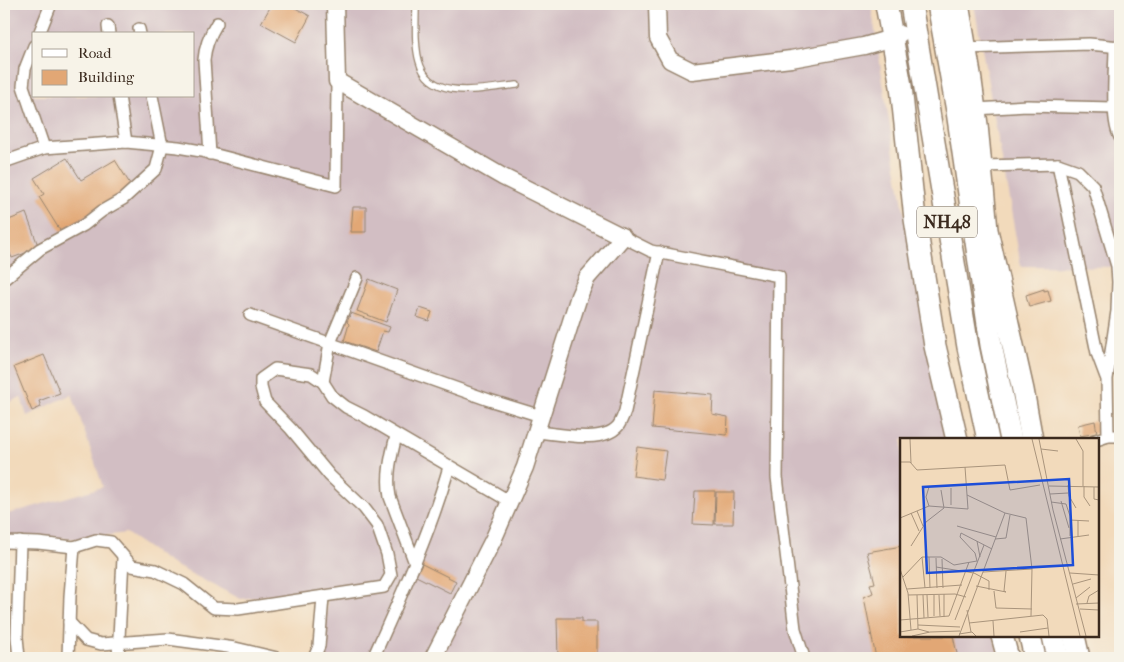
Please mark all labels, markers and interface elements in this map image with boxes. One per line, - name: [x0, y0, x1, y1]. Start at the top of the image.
- legend: [32, 32, 195, 98]
- text: Road: [78, 44, 112, 62]
- text: Building: [78, 68, 135, 86]
- road number: NH48: [917, 206, 977, 238]
- inset map: [900, 438, 1099, 637]

